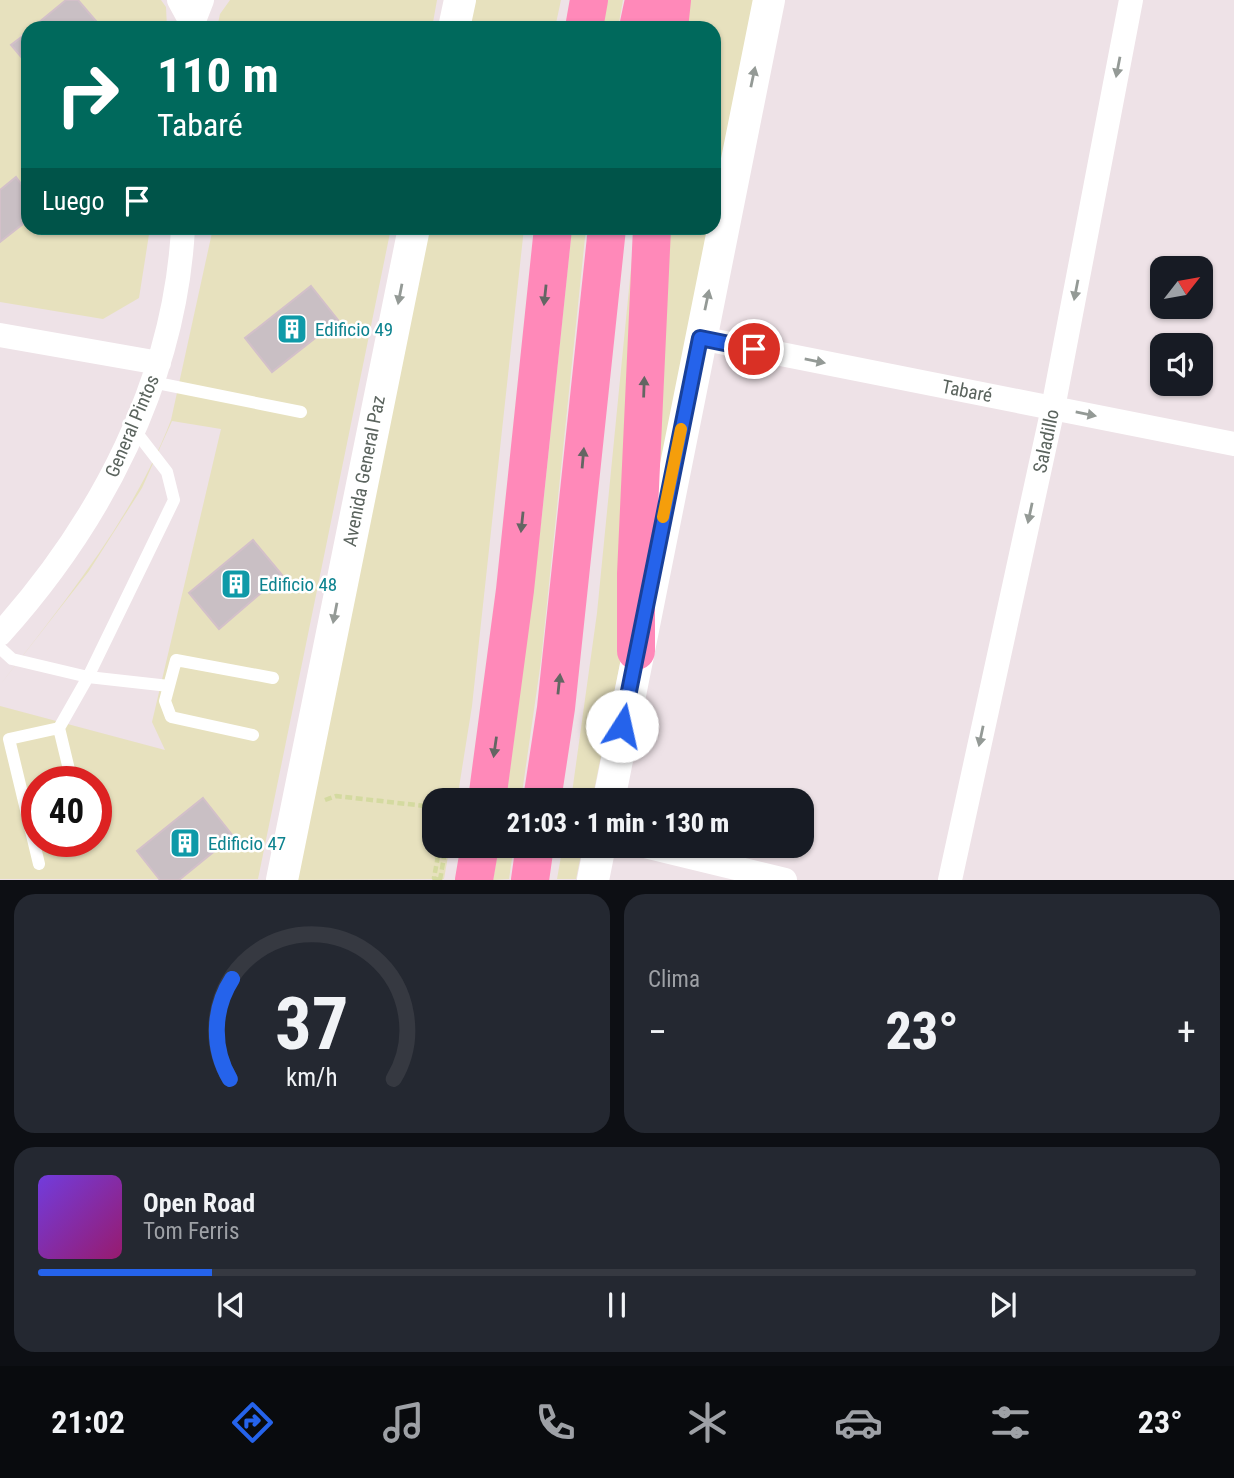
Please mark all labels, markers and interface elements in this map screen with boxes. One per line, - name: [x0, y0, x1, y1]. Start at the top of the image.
- text: 110 m: [157, 47, 279, 104]
- icon: right: [42, 49, 133, 140]
- one-way arrow: [1113, 56, 1124, 78]
- one-way arrow: [748, 66, 759, 88]
- text: Tabaré: [157, 106, 243, 144]
- icon: arrive: [118, 182, 156, 220]
- text: Luego: [42, 186, 104, 216]
- north arrow: [1150, 256, 1213, 318]
- map controls: [1150, 256, 1213, 396]
- one-way arrow: [1070, 280, 1081, 302]
- one-way arrow: [395, 283, 406, 305]
- one-way arrow: [539, 284, 550, 306]
- one-way arrow: [702, 289, 713, 311]
- building icon: Edificio 49: [275, 312, 309, 346]
- place label: Edificio 49: [315, 318, 393, 341]
- pin: [724, 319, 784, 379]
- icon: arrive: [735, 330, 773, 368]
- button: sound: [1150, 333, 1213, 396]
- one-way arrow: [804, 355, 826, 366]
- street label: General Pintos: [100, 371, 164, 481]
- street label: Tabaré: [940, 375, 994, 407]
- one-way arrow: [638, 376, 649, 398]
- street label: Avenida General Paz: [338, 394, 390, 548]
- street label: Saladillo: [1028, 407, 1064, 475]
- one-way arrow: [1075, 409, 1097, 420]
- one-way arrow: [578, 446, 589, 468]
- one-way arrow: [1024, 502, 1035, 524]
- one-way arrow: [516, 511, 527, 533]
- building icon: Edificio 48: [219, 567, 253, 601]
- place label: Edificio 48: [259, 573, 337, 596]
- one-way arrow: [330, 602, 341, 624]
- one-way arrow: [554, 673, 565, 695]
- position arrow: [585, 689, 659, 763]
- one-way arrow: [976, 725, 987, 747]
- one-way arrow: [489, 737, 500, 759]
- speed limit sign: 40: [21, 766, 112, 857]
- text: 21:03 · 1 min · 130 m: [507, 808, 729, 838]
- building icon: Edificio 47: [168, 826, 202, 860]
- place label: Edificio 47: [208, 832, 286, 855]
- text: Clima: [648, 966, 700, 993]
- text: 37: [275, 982, 349, 1068]
- text: 23°: [885, 1001, 959, 1062]
- text: −: [648, 1010, 667, 1054]
- text: +: [1177, 1010, 1196, 1054]
- text: km/h: [286, 1063, 338, 1092]
- text: Open Road: [143, 1188, 255, 1218]
- text: Tom Ferris: [143, 1218, 239, 1245]
- icon: previous: [212, 1286, 250, 1324]
- icon: pause: [598, 1286, 636, 1324]
- icon: next: [984, 1286, 1022, 1324]
- icon: directions: [228, 1398, 277, 1447]
- icon: music: [379, 1398, 428, 1447]
- icon: phone: [531, 1398, 580, 1447]
- icon: climate: [683, 1398, 732, 1447]
- icon: car: [834, 1398, 883, 1447]
- icon: filters: [986, 1398, 1035, 1447]
- text: 21:02: [51, 1403, 125, 1441]
- text: 23°: [1138, 1403, 1183, 1441]

